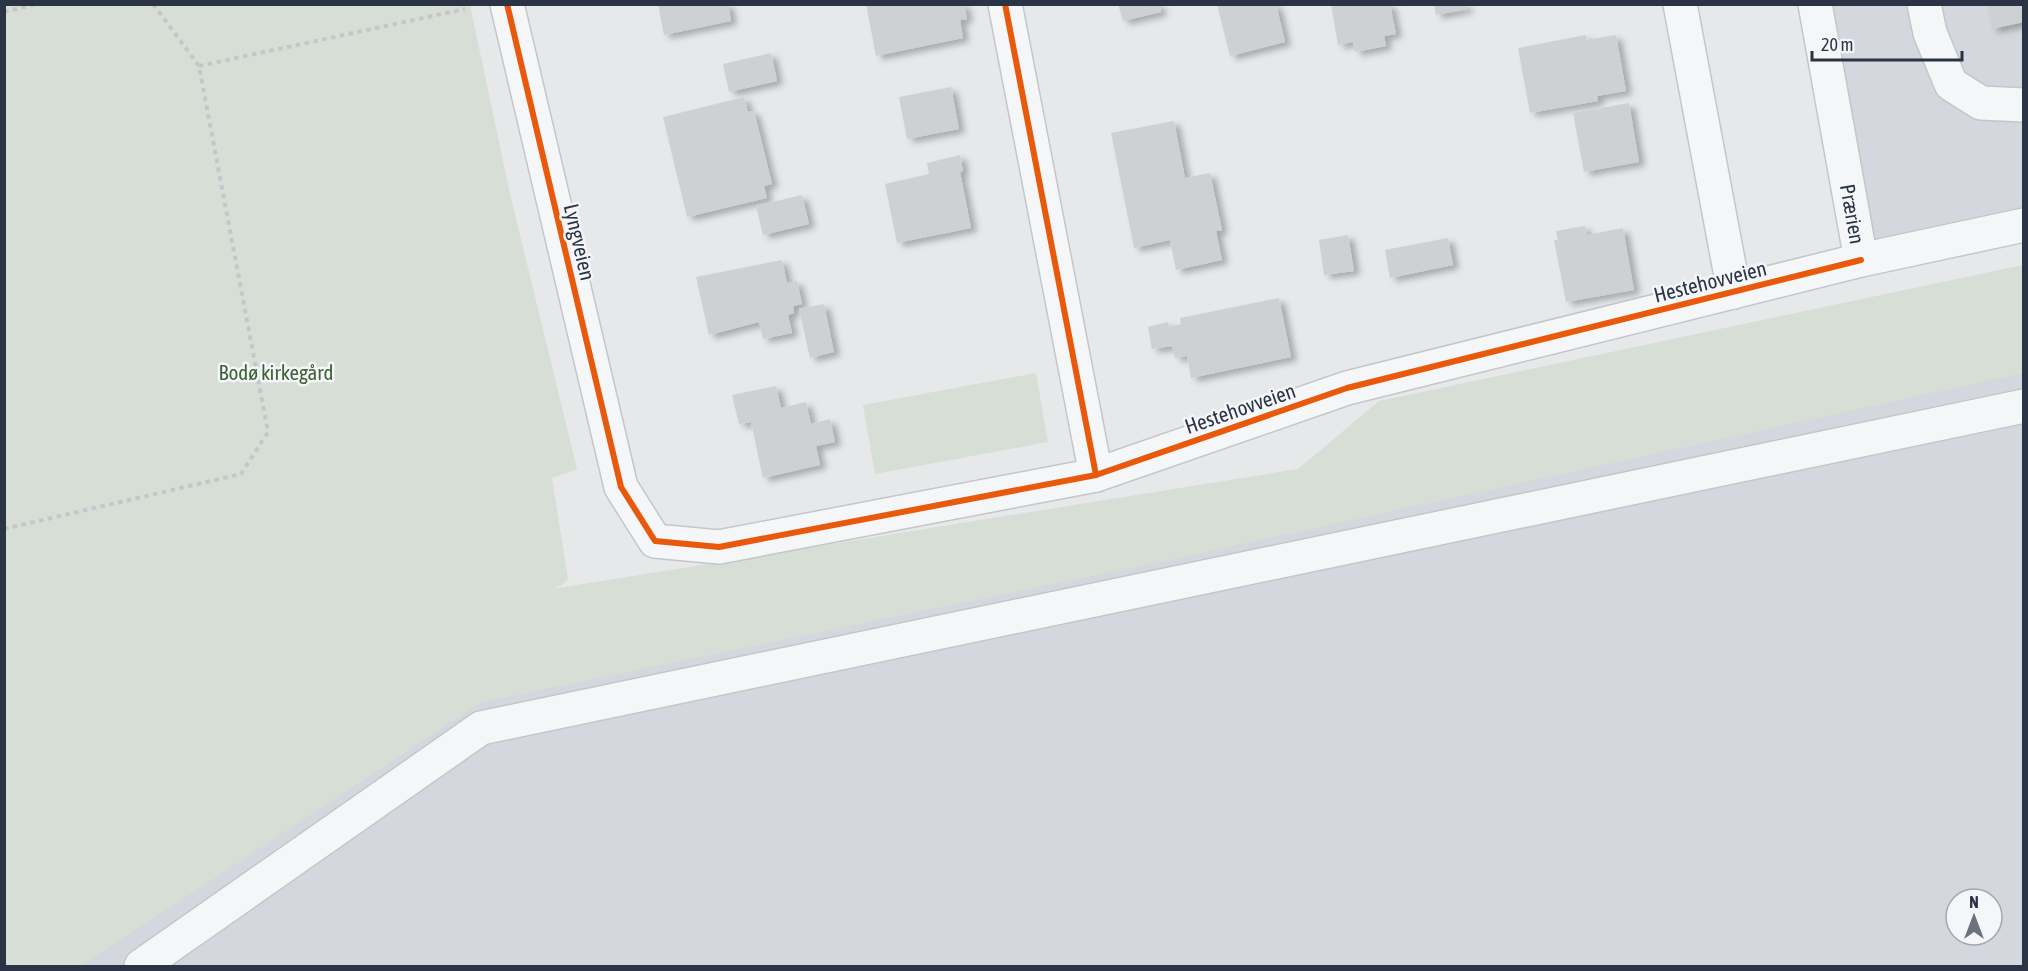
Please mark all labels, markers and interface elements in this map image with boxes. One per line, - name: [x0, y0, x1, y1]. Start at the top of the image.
- scale bar: [1812, 24, 1962, 62]
- text: 20 m: [1821, 34, 1853, 55]
- street label: Prærien: [1836, 182, 1870, 246]
- street label: Lyngveien: [560, 201, 600, 283]
- street label: Hestehovveien: [1651, 255, 1769, 307]
- park label: Bodø kirkegård: [218, 360, 334, 384]
- street label: Hestehovveien: [1181, 378, 1299, 438]
- north arrow: [1944, 887, 2004, 947]
- text: N: [1969, 893, 1979, 911]

